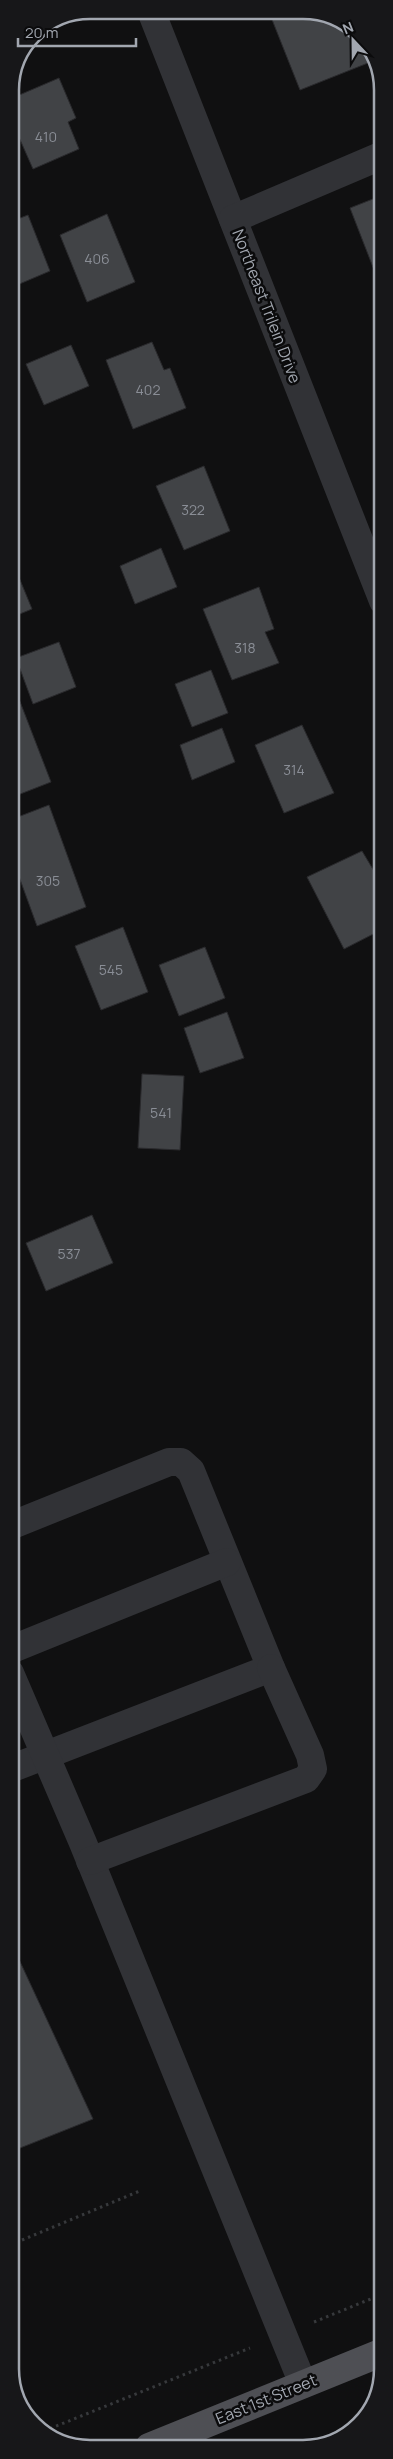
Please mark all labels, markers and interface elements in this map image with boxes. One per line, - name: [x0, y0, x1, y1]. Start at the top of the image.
- scale bar: [18, 15, 135, 47]
- north arrow: [328, 15, 378, 65]
- text: N: [340, 17, 356, 38]
- text: 20 m: [25, 22, 58, 43]
- house number: 410: [35, 127, 57, 146]
- street label: Northeast Trilein Drive: [227, 226, 307, 386]
- house number: 406: [84, 249, 110, 268]
- house number: 402: [136, 380, 160, 399]
- house number: 322: [181, 500, 205, 519]
- house number: 318: [234, 638, 256, 657]
- house number: 314: [283, 760, 305, 779]
- house number: 305: [36, 871, 60, 890]
- house number: 545: [99, 960, 123, 979]
- house number: 541: [150, 1103, 172, 1122]
- house number: 537: [58, 1244, 80, 1263]
- street label: East 1st Street: [212, 2369, 320, 2429]

